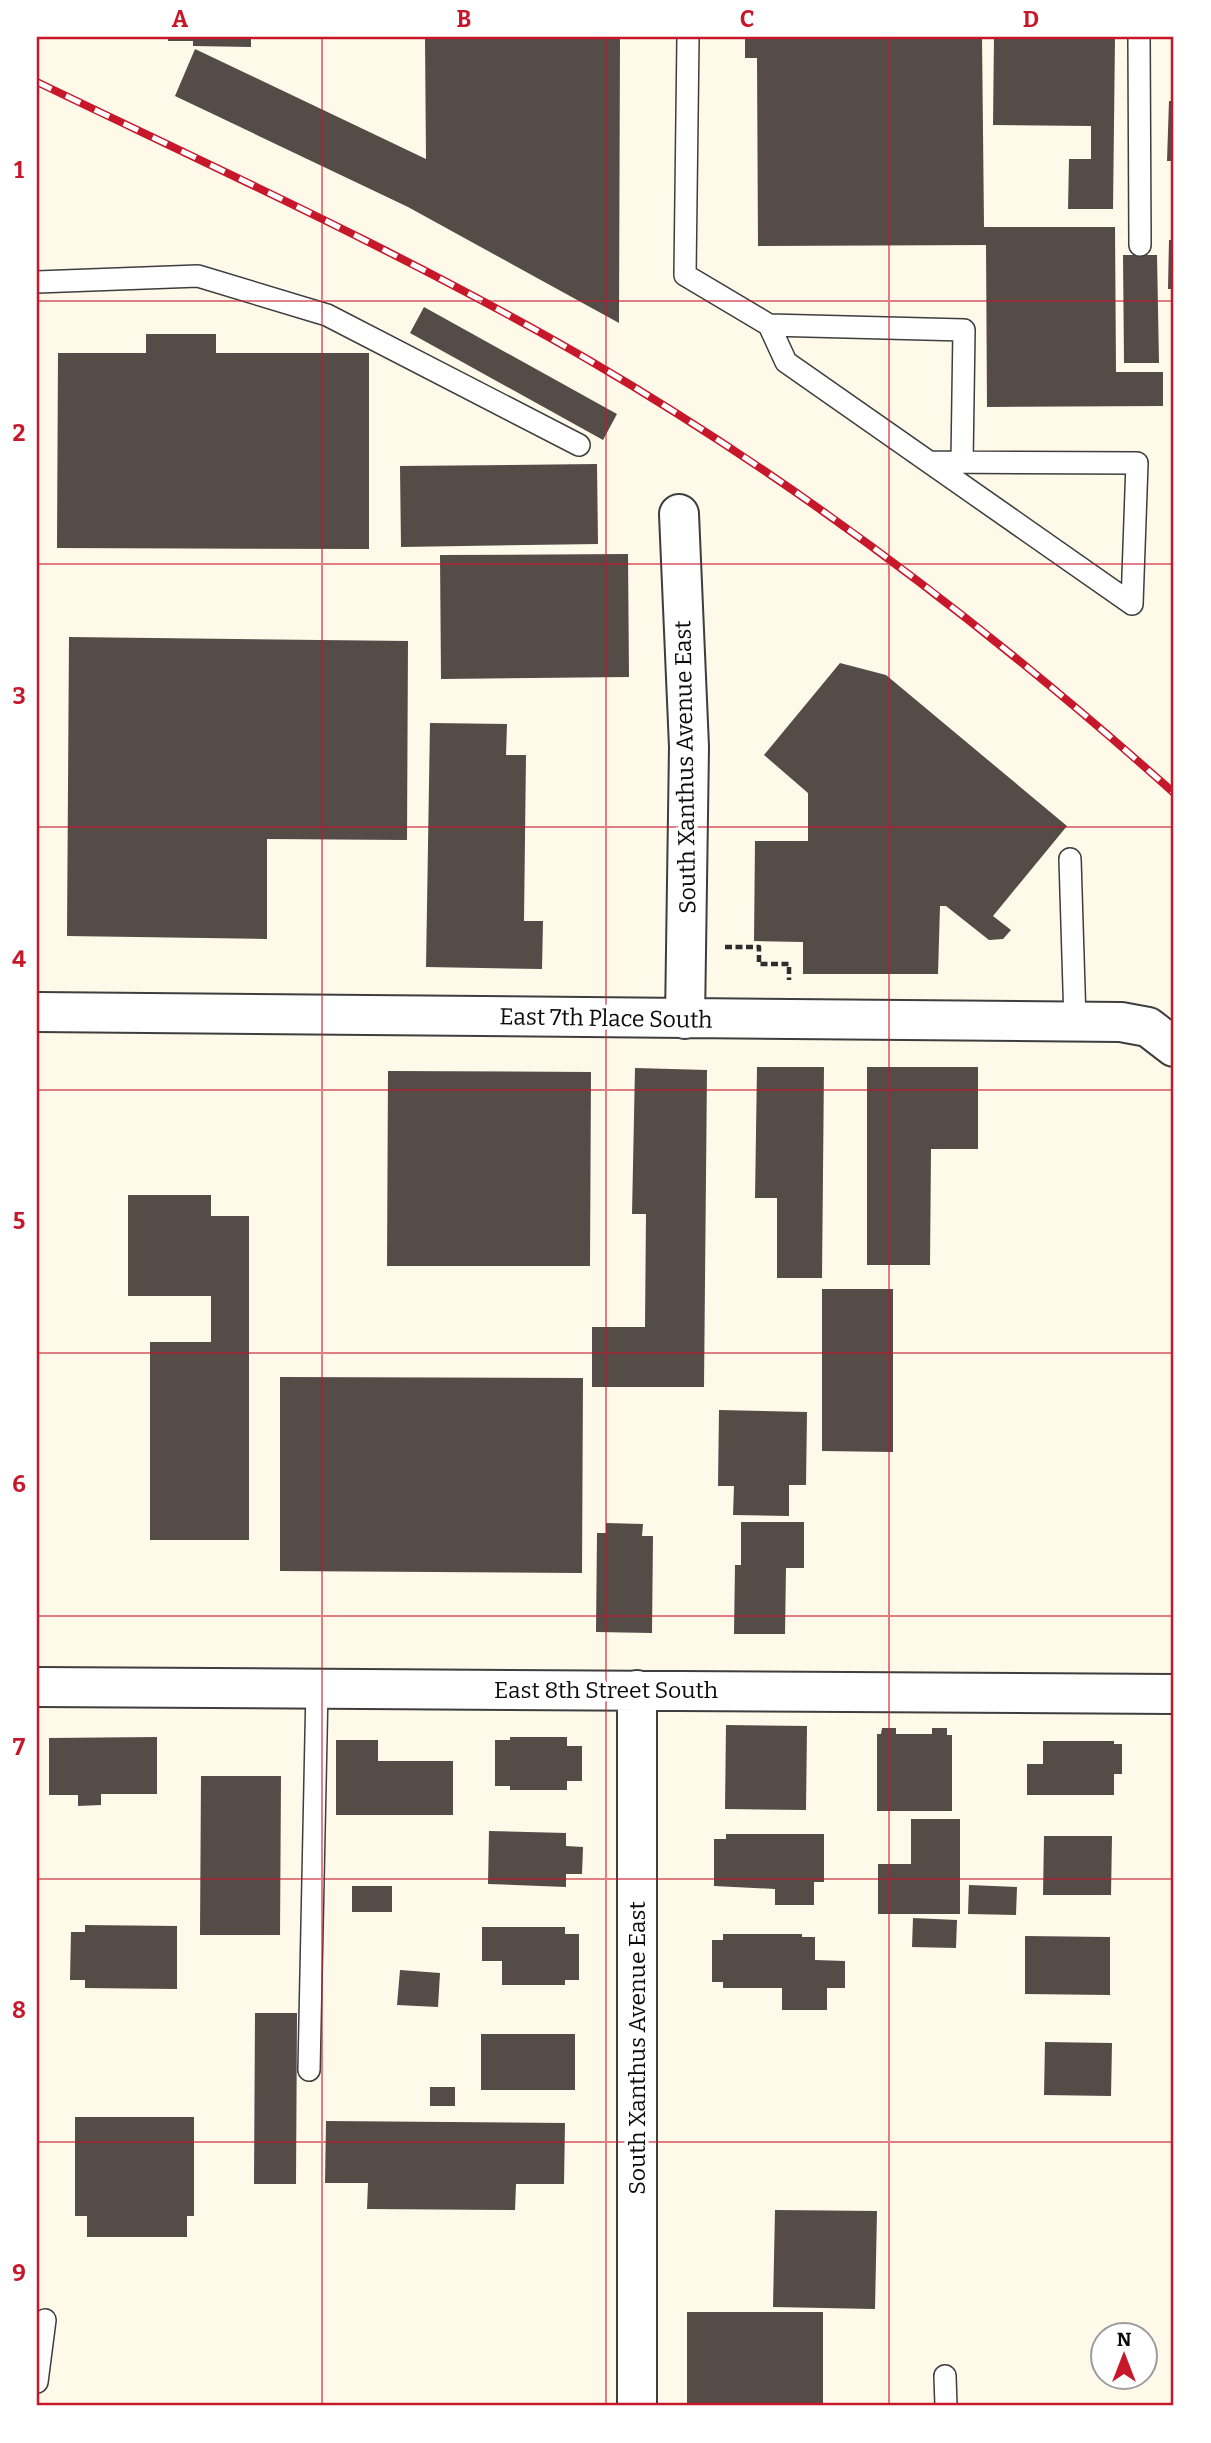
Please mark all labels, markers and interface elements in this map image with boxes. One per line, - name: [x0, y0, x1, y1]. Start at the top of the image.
- text: A: [172, 5, 189, 33]
- text: B: [457, 5, 471, 33]
- text: C: [740, 5, 754, 33]
- text: D: [1023, 5, 1039, 33]
- text: 1: [14, 156, 24, 184]
- text: 2: [13, 419, 26, 447]
- street label: South Xanthus Avenue East: [668, 620, 702, 914]
- text: 3: [12, 682, 26, 710]
- text: 4: [12, 945, 26, 973]
- street label: East 7th Place South: [499, 1002, 713, 1034]
- text: 5: [13, 1207, 25, 1235]
- text: 6: [12, 1470, 26, 1498]
- street label: East 8th Street South: [494, 1676, 718, 1704]
- text: 7: [13, 1733, 26, 1761]
- street label: South Xanthus Avenue East: [623, 1901, 651, 2195]
- text: 8: [12, 1996, 26, 2024]
- text: 9: [12, 2259, 26, 2287]
- north arrow: [1088, 2320, 1158, 2390]
- text: N: [1117, 2328, 1132, 2351]

